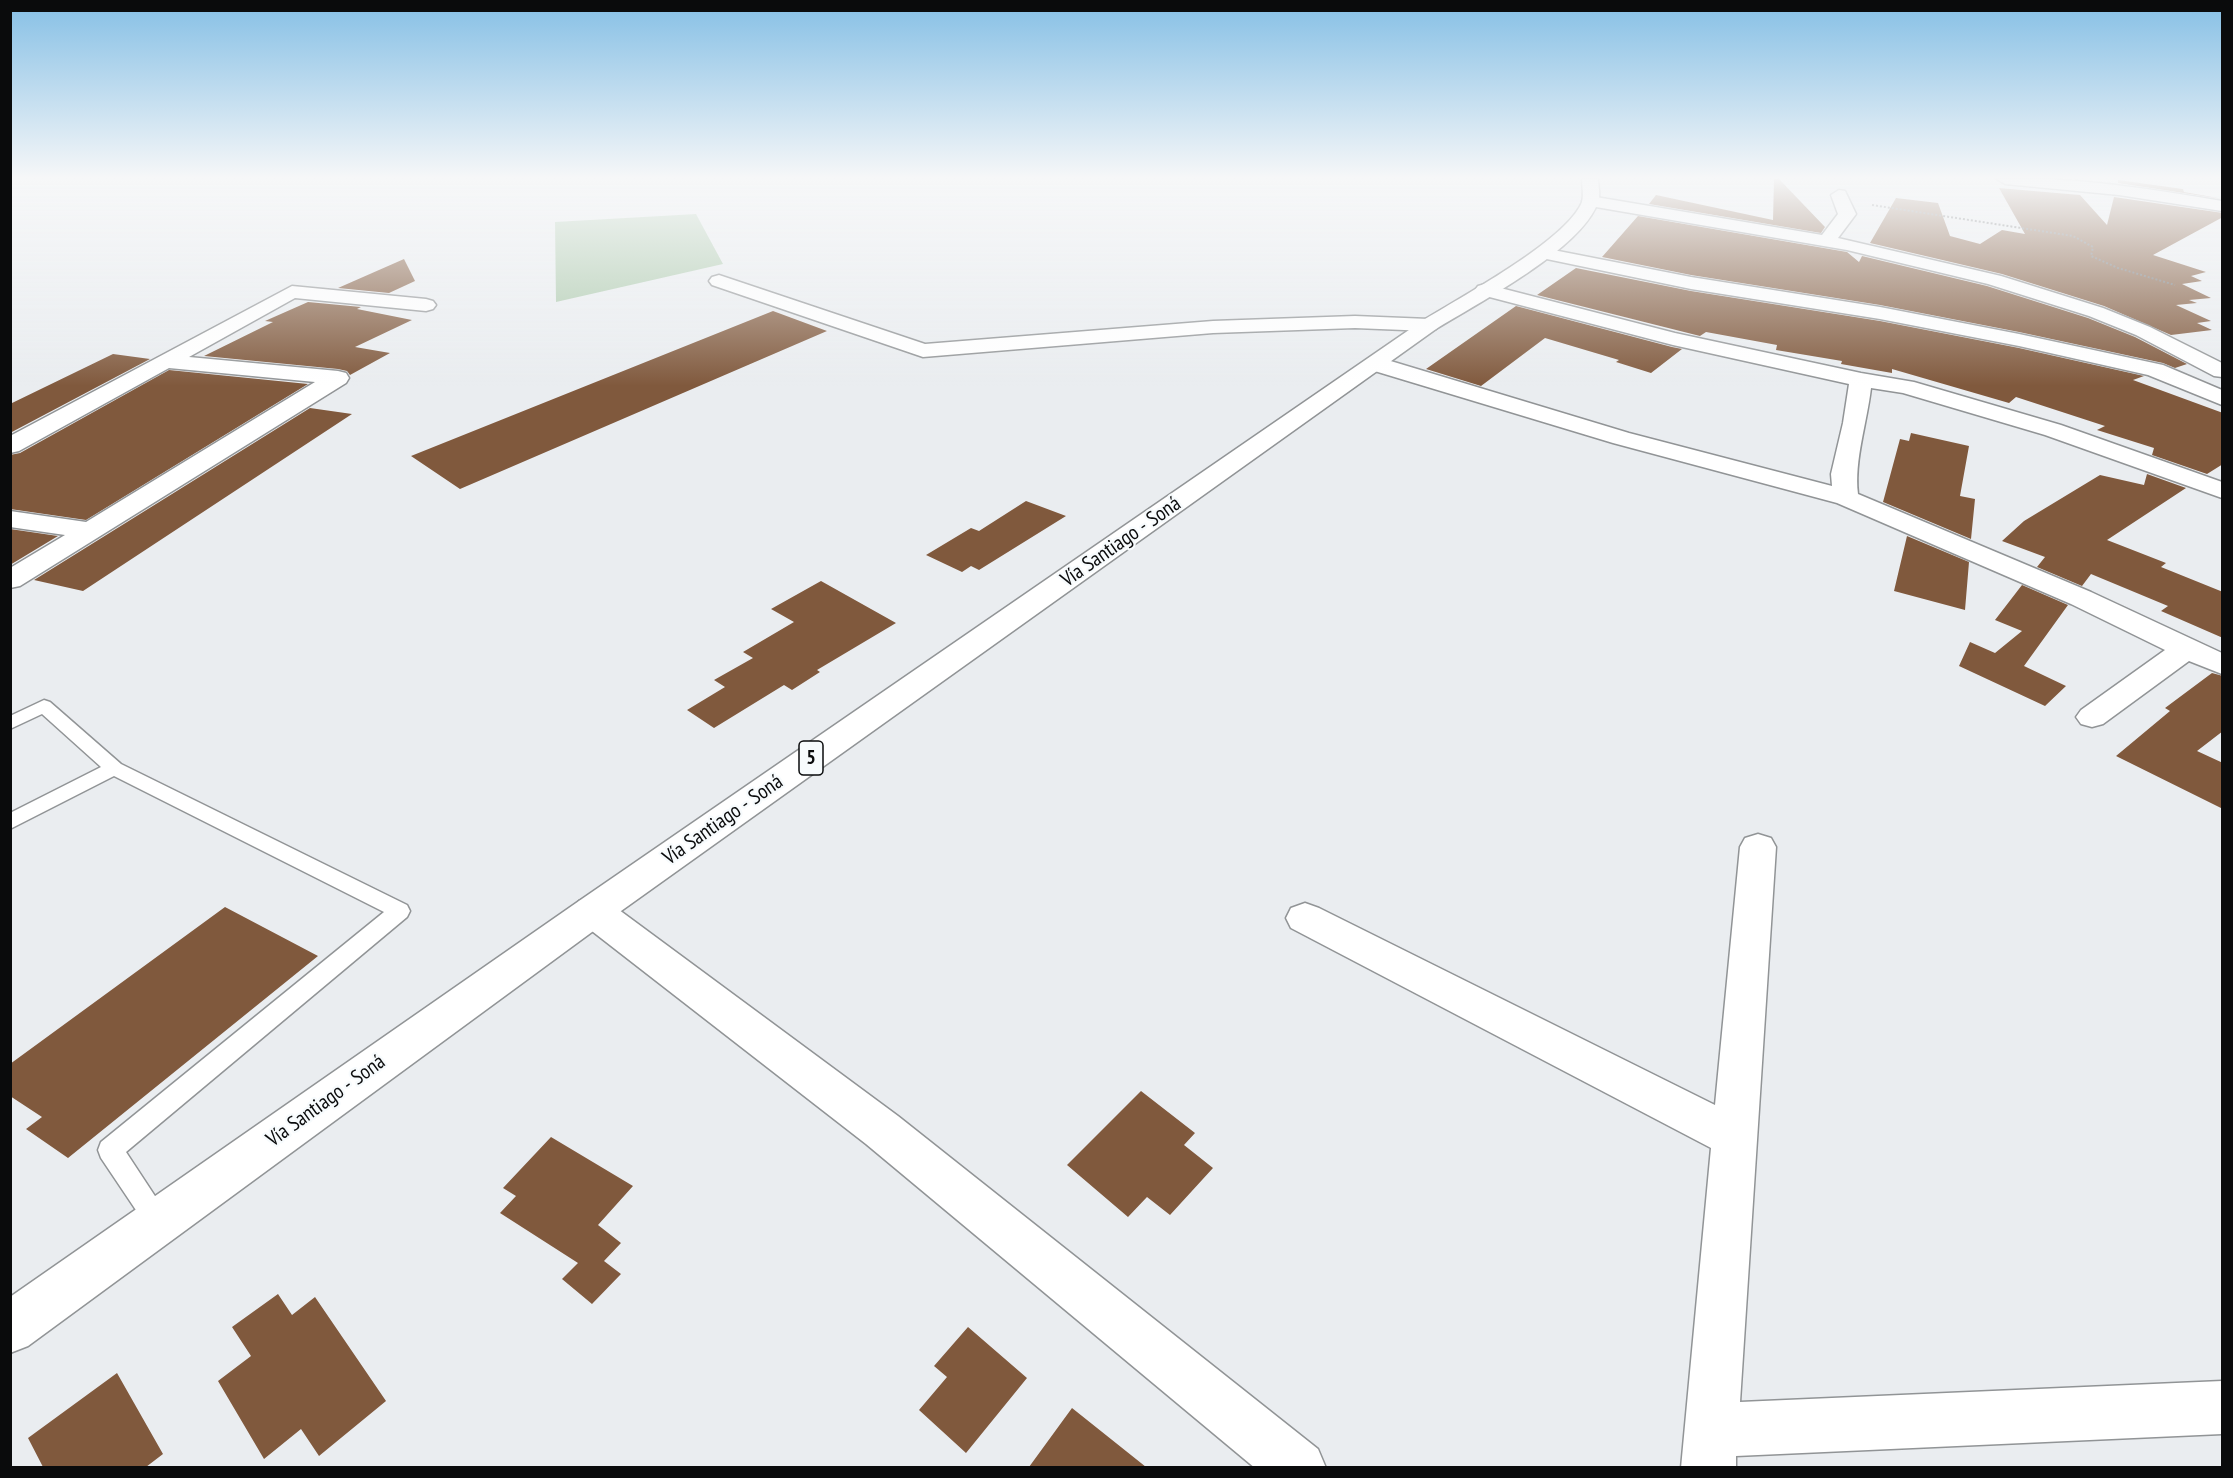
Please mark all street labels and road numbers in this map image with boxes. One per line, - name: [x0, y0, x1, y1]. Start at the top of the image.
- street label: Vía Santiago - Soná: [1056, 491, 1186, 593]
- road number: 5: [799, 741, 823, 775]
- street label: Vía Santiago - Soná: [658, 769, 788, 871]
- street label: Vía Santiago - Soná: [262, 1049, 390, 1153]

